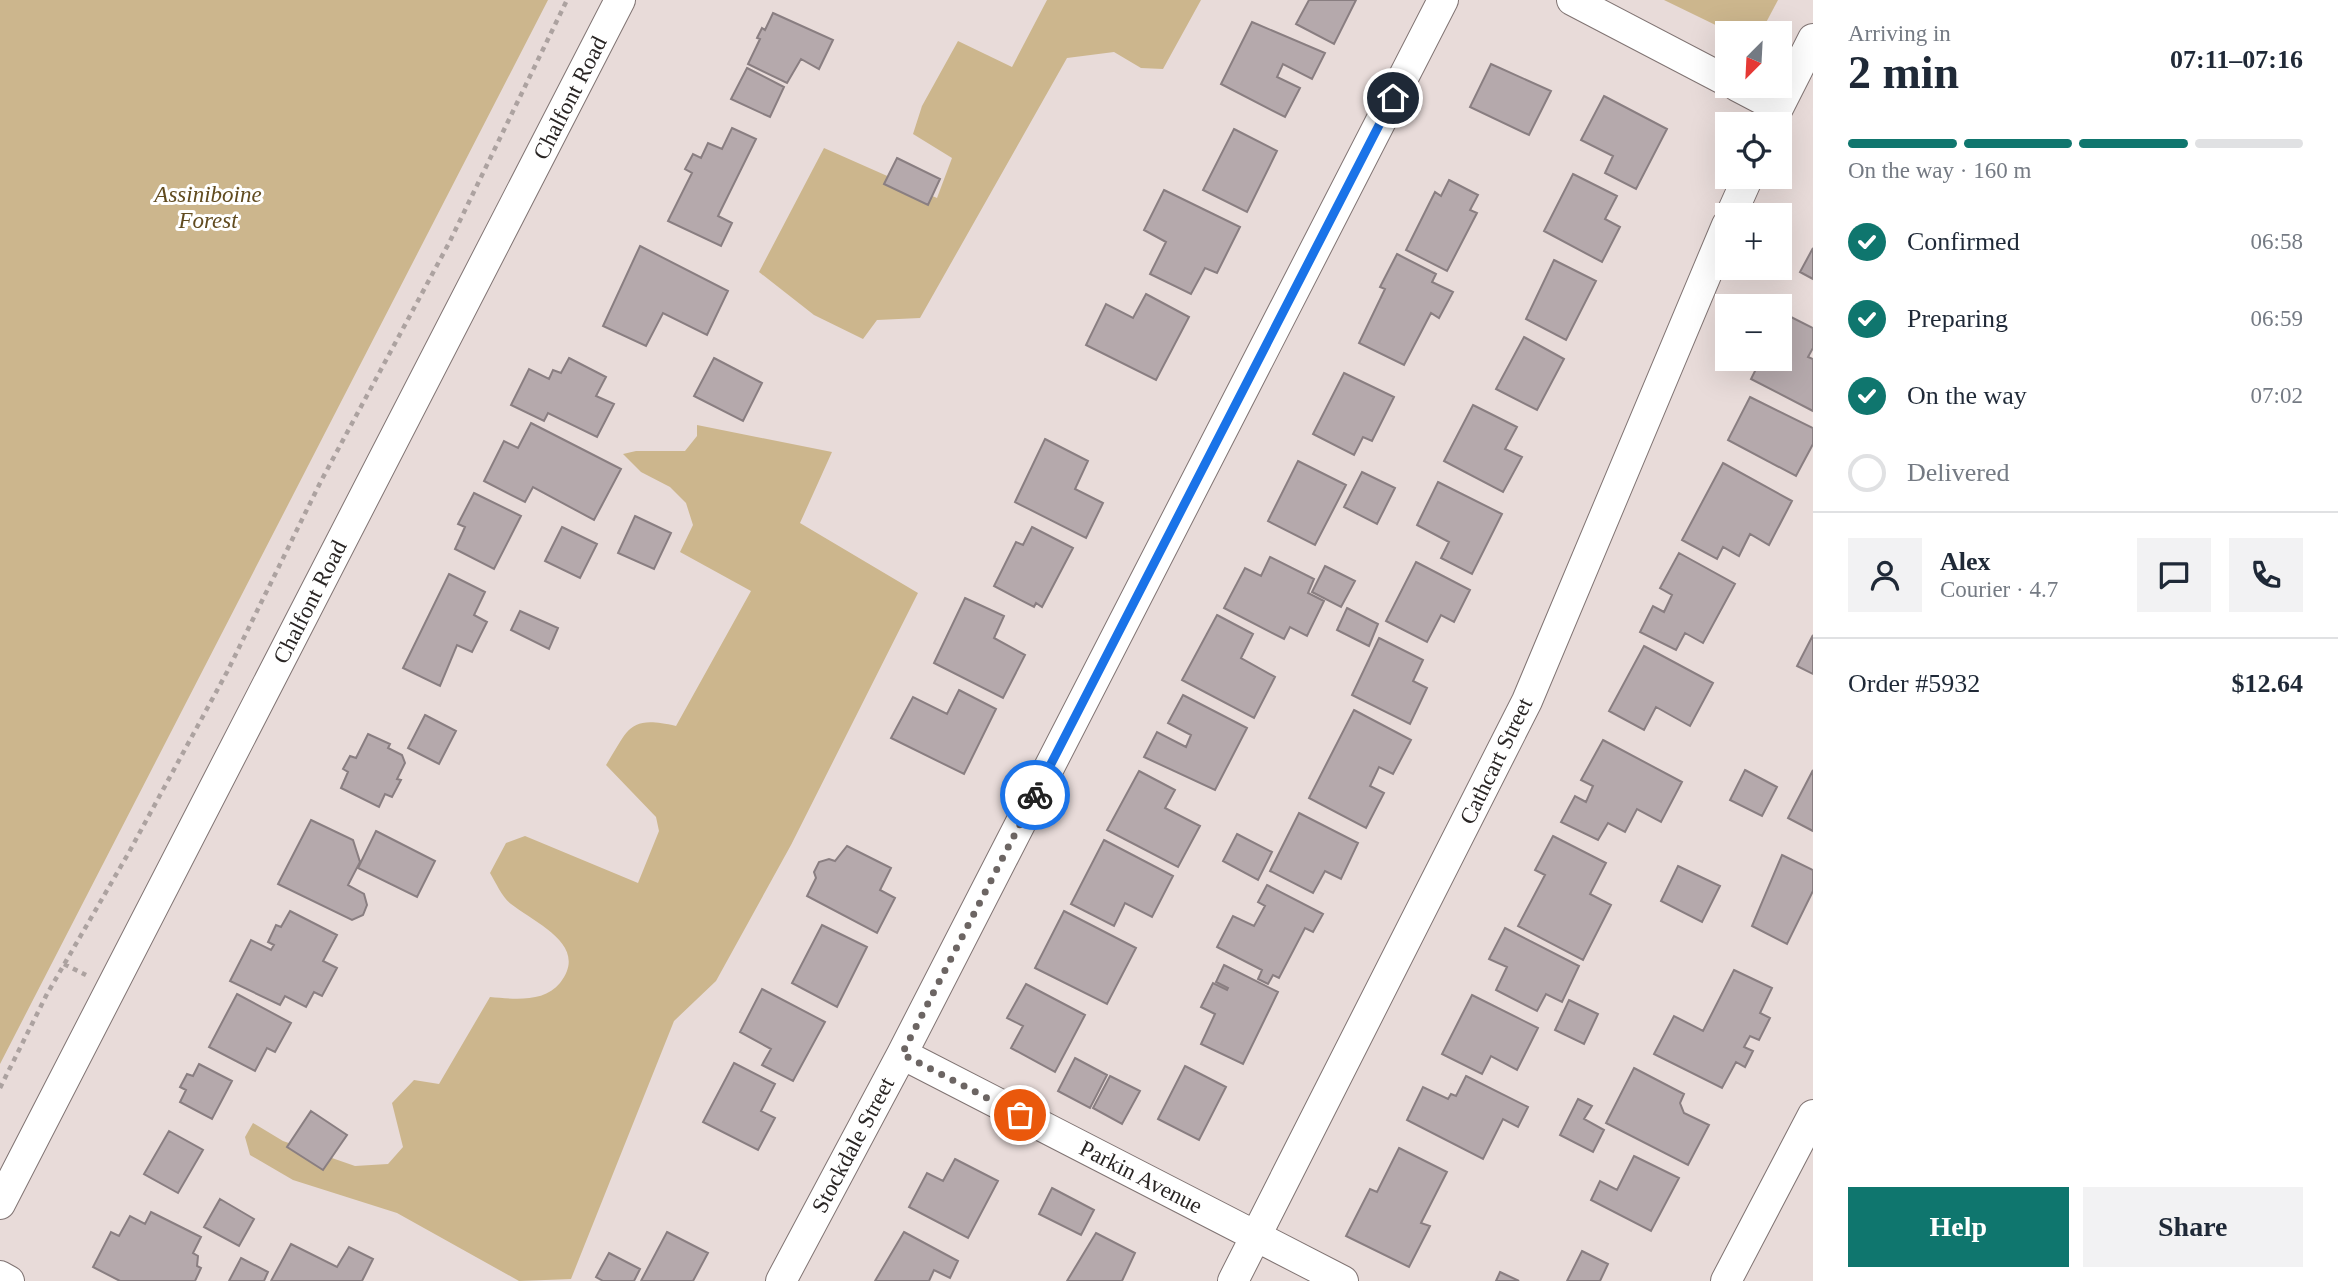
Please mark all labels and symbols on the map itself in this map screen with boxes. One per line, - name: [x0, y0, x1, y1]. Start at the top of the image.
- north arrow: [1715, 21, 1792, 98]
- street label: Chalfont Road: [528, 32, 612, 164]
- pin: [1363, 68, 1423, 128]
- park label: Assiniboine Forest: [152, 182, 262, 233]
- street label: Chalfont Road: [268, 536, 352, 668]
- street label: Cathcart Street: [1455, 693, 1538, 828]
- courier: [1000, 760, 1070, 830]
- street label: Stockdale Street: [807, 1072, 900, 1217]
- pin: [990, 1085, 1050, 1145]
- street label: Parkin Avenue: [1075, 1135, 1207, 1219]

